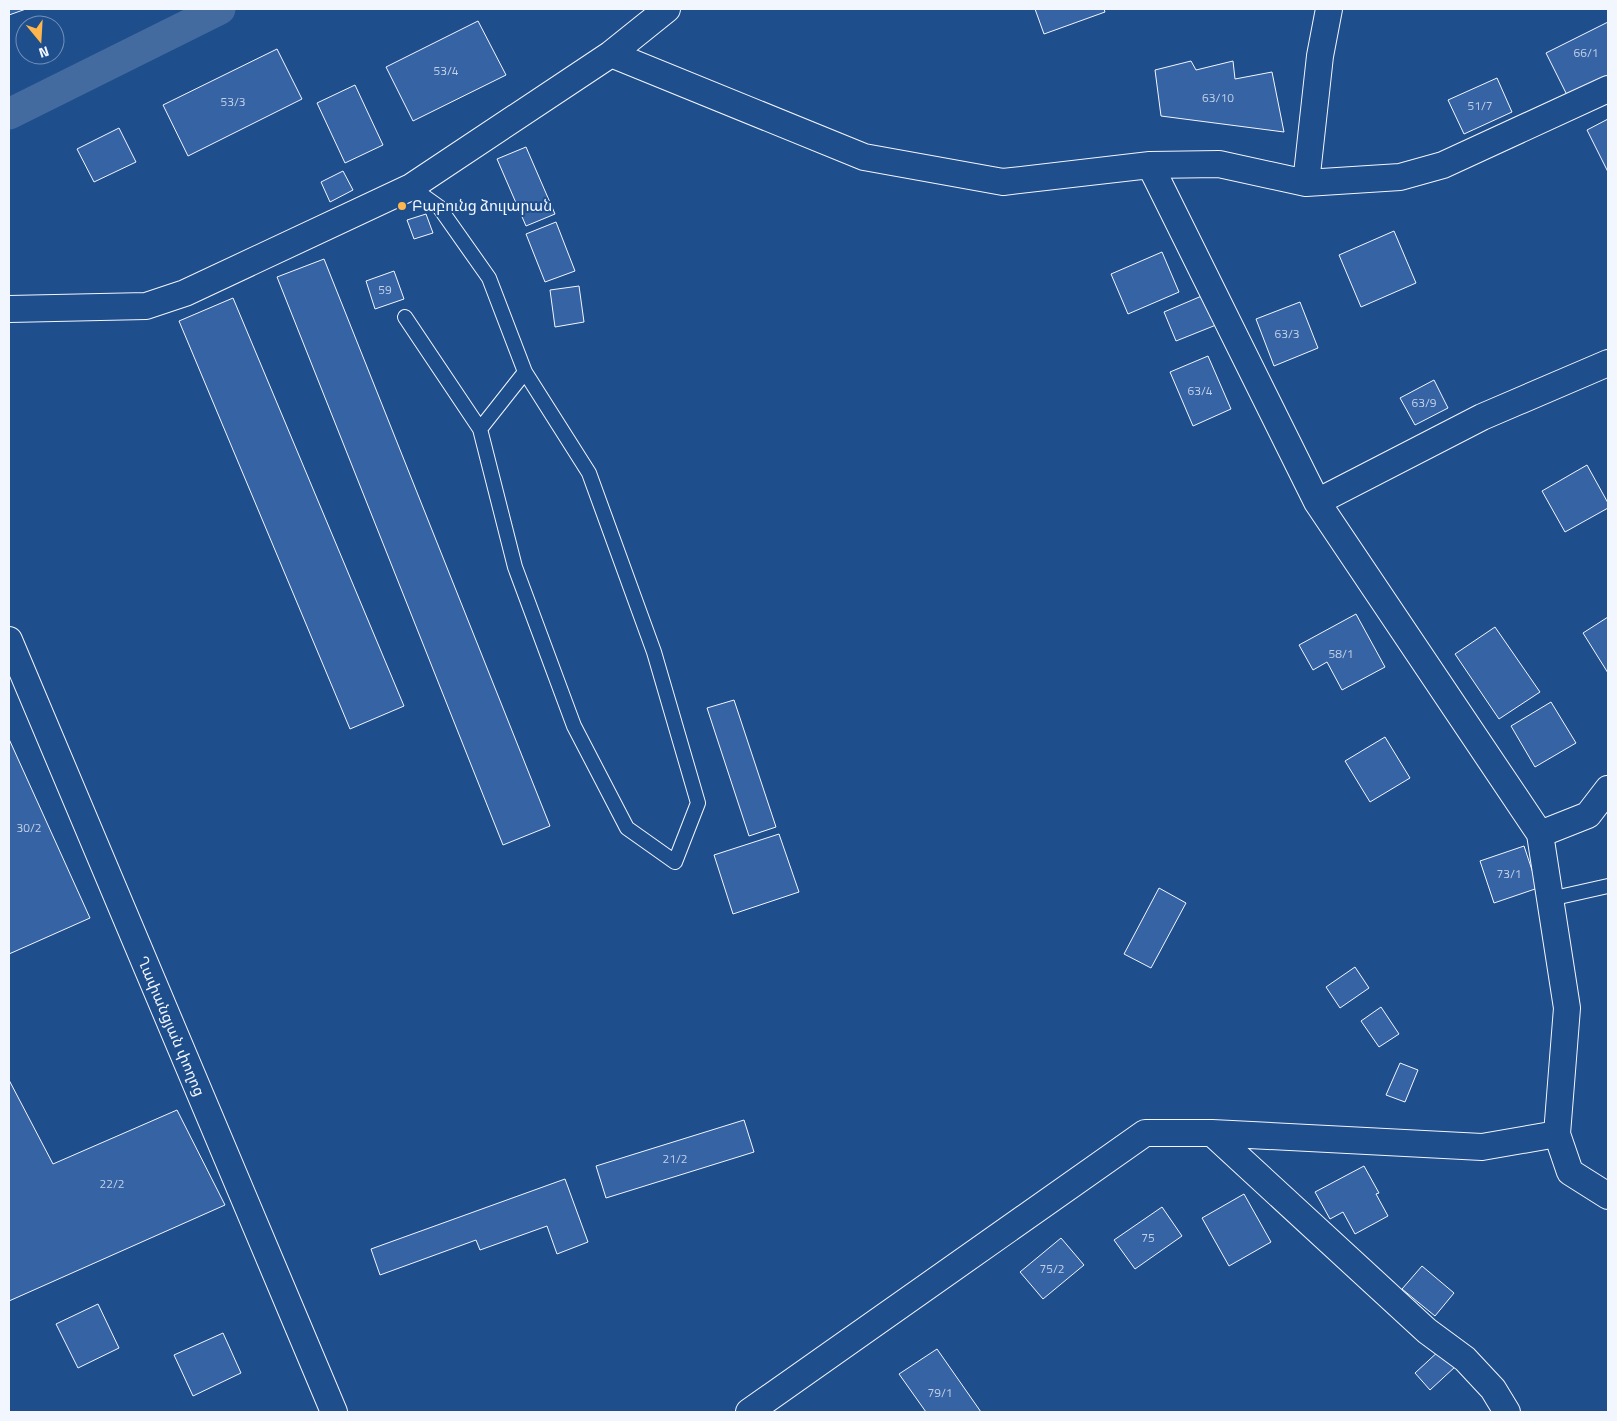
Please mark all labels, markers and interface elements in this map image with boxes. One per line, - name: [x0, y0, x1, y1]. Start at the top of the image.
- north arrow: [15, 15, 65, 65]
- text: N: [36, 41, 52, 64]
- house number: 66/1: [1573, 43, 1599, 62]
- house number: 53/4: [433, 61, 459, 80]
- house number: 63/10: [1202, 88, 1234, 107]
- house number: 53/3: [220, 92, 246, 111]
- house number: 51/7: [1467, 96, 1493, 115]
- place label: Բաբունց ձուլարան: [412, 194, 552, 217]
- marker: Բաբունց ձուլարան: [396, 200, 408, 212]
- house number: 59: [378, 280, 392, 299]
- house number: 63/3: [1274, 324, 1300, 343]
- house number: 63/4: [1187, 381, 1213, 400]
- house number: 63/9: [1411, 393, 1437, 412]
- house number: 58/1: [1328, 644, 1354, 663]
- house number: 30/2: [16, 818, 42, 837]
- house number: 73/1: [1496, 864, 1522, 883]
- street label: Ղափանցյան փողոց: [131, 952, 211, 1100]
- house number: 21/2: [662, 1149, 688, 1168]
- house number: 22/2: [99, 1174, 125, 1193]
- house number: 75: [1141, 1228, 1155, 1247]
- house number: 75/2: [1039, 1259, 1065, 1278]
- house number: 79/1: [927, 1383, 953, 1402]

